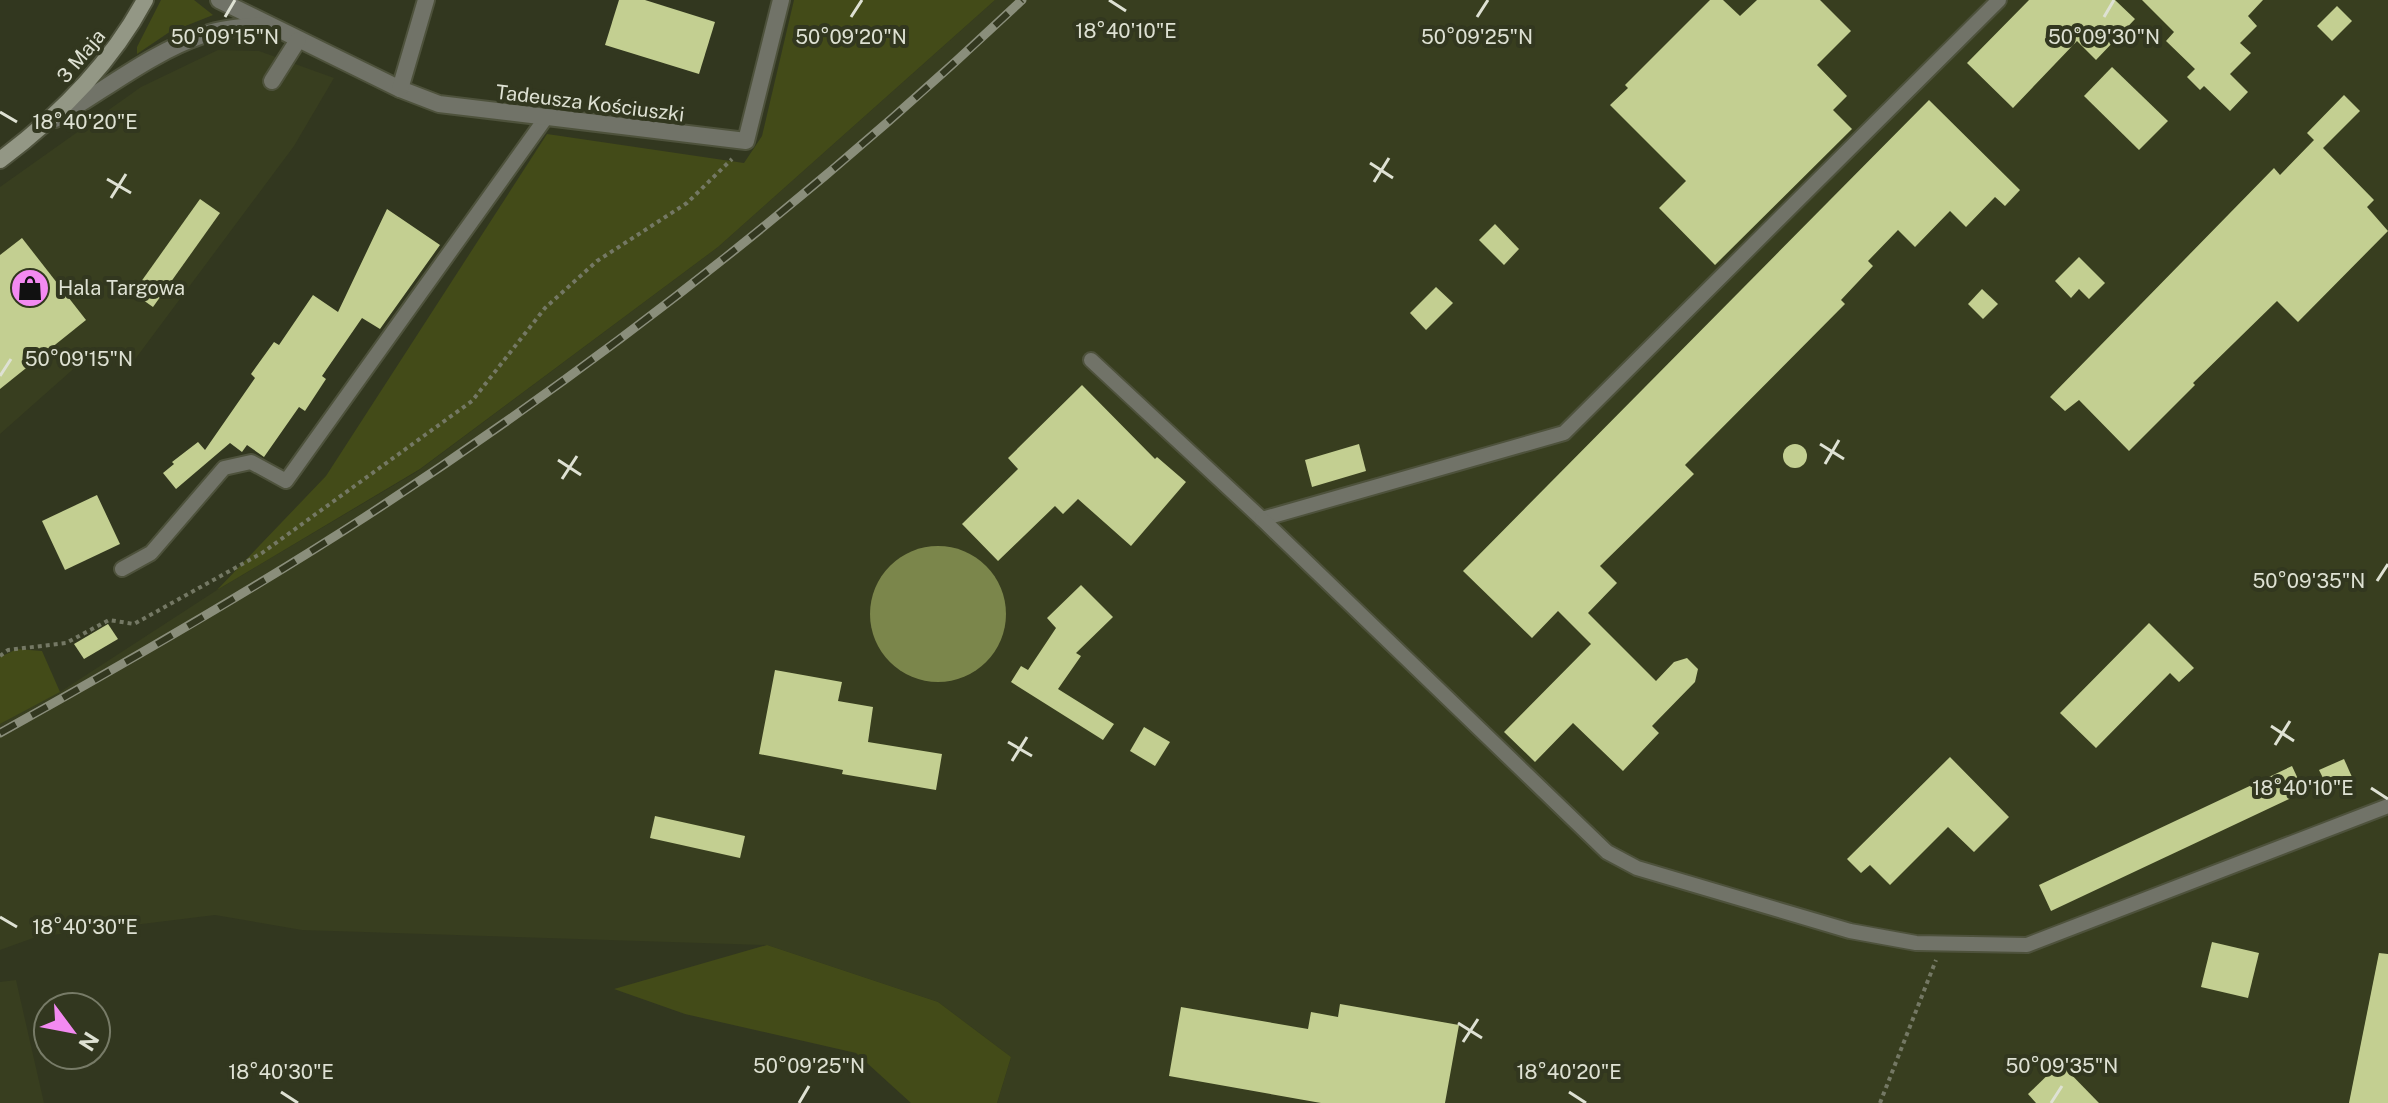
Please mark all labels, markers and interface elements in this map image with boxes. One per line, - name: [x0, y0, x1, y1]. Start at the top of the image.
- text: 18°40'10"E: [1075, 19, 1177, 43]
- street label: 3 Maja: [52, 24, 110, 88]
- text: 50°09'15"N: [171, 25, 279, 49]
- text: 50°09'20"N: [795, 25, 907, 49]
- text: 50°09'25"N: [1421, 25, 1533, 49]
- text: 50°09'30"N: [2048, 25, 2160, 49]
- street label: Tadeusza Kościuszki: [494, 80, 686, 126]
- text: 18°40'20"E: [32, 110, 138, 134]
- shop icon: Hala Targowa: [9, 267, 51, 309]
- place label: Hala Targowa: [58, 276, 185, 300]
- text: 50°09'15"N: [25, 347, 133, 371]
- text: 50°09'35"N: [2253, 569, 2365, 593]
- text: 18°40'10"E: [2252, 776, 2354, 800]
- text: 18°40'30"E: [32, 915, 138, 939]
- north arrow: [32, 991, 112, 1071]
- text: N: [73, 1027, 105, 1056]
- text: 50°09'25"N: [753, 1054, 865, 1078]
- text: 50°09'35"N: [2006, 1054, 2118, 1078]
- text: 18°40'30"E: [228, 1060, 334, 1084]
- text: 18°40'20"E: [1516, 1060, 1622, 1084]

